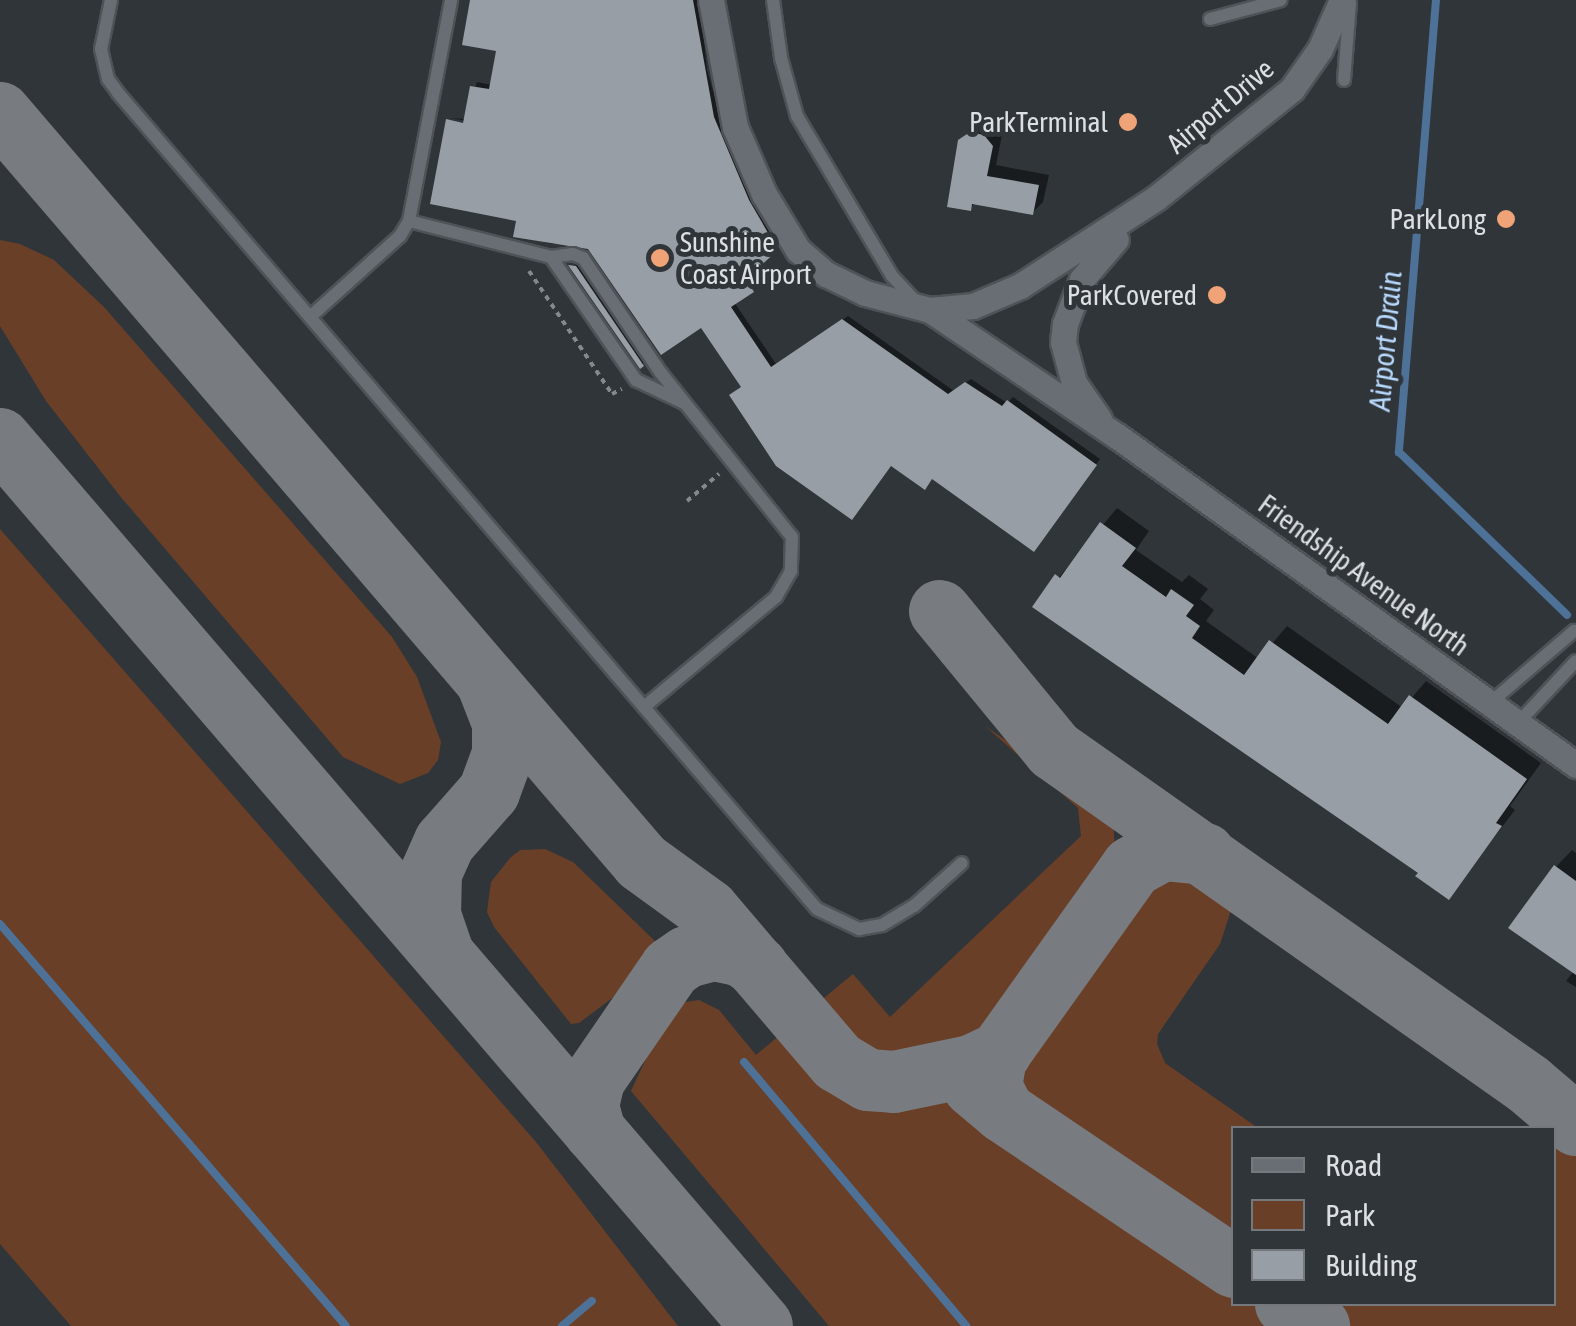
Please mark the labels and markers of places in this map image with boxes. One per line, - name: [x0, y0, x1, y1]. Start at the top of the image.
- place label: ParkTerminal: [969, 105, 1108, 139]
- marker: ParkTerminal: [1117, 111, 1139, 133]
- place label: ParkLong: [1390, 202, 1486, 236]
- marker: ParkLong: [1495, 208, 1517, 230]
- place label: Sunshine Coast Airport: [680, 225, 811, 291]
- marker: Sunshine Coast Airport: [649, 247, 671, 269]
- place label: ParkCovered: [1067, 278, 1197, 312]
- marker: ParkCovered: [1206, 284, 1228, 306]

